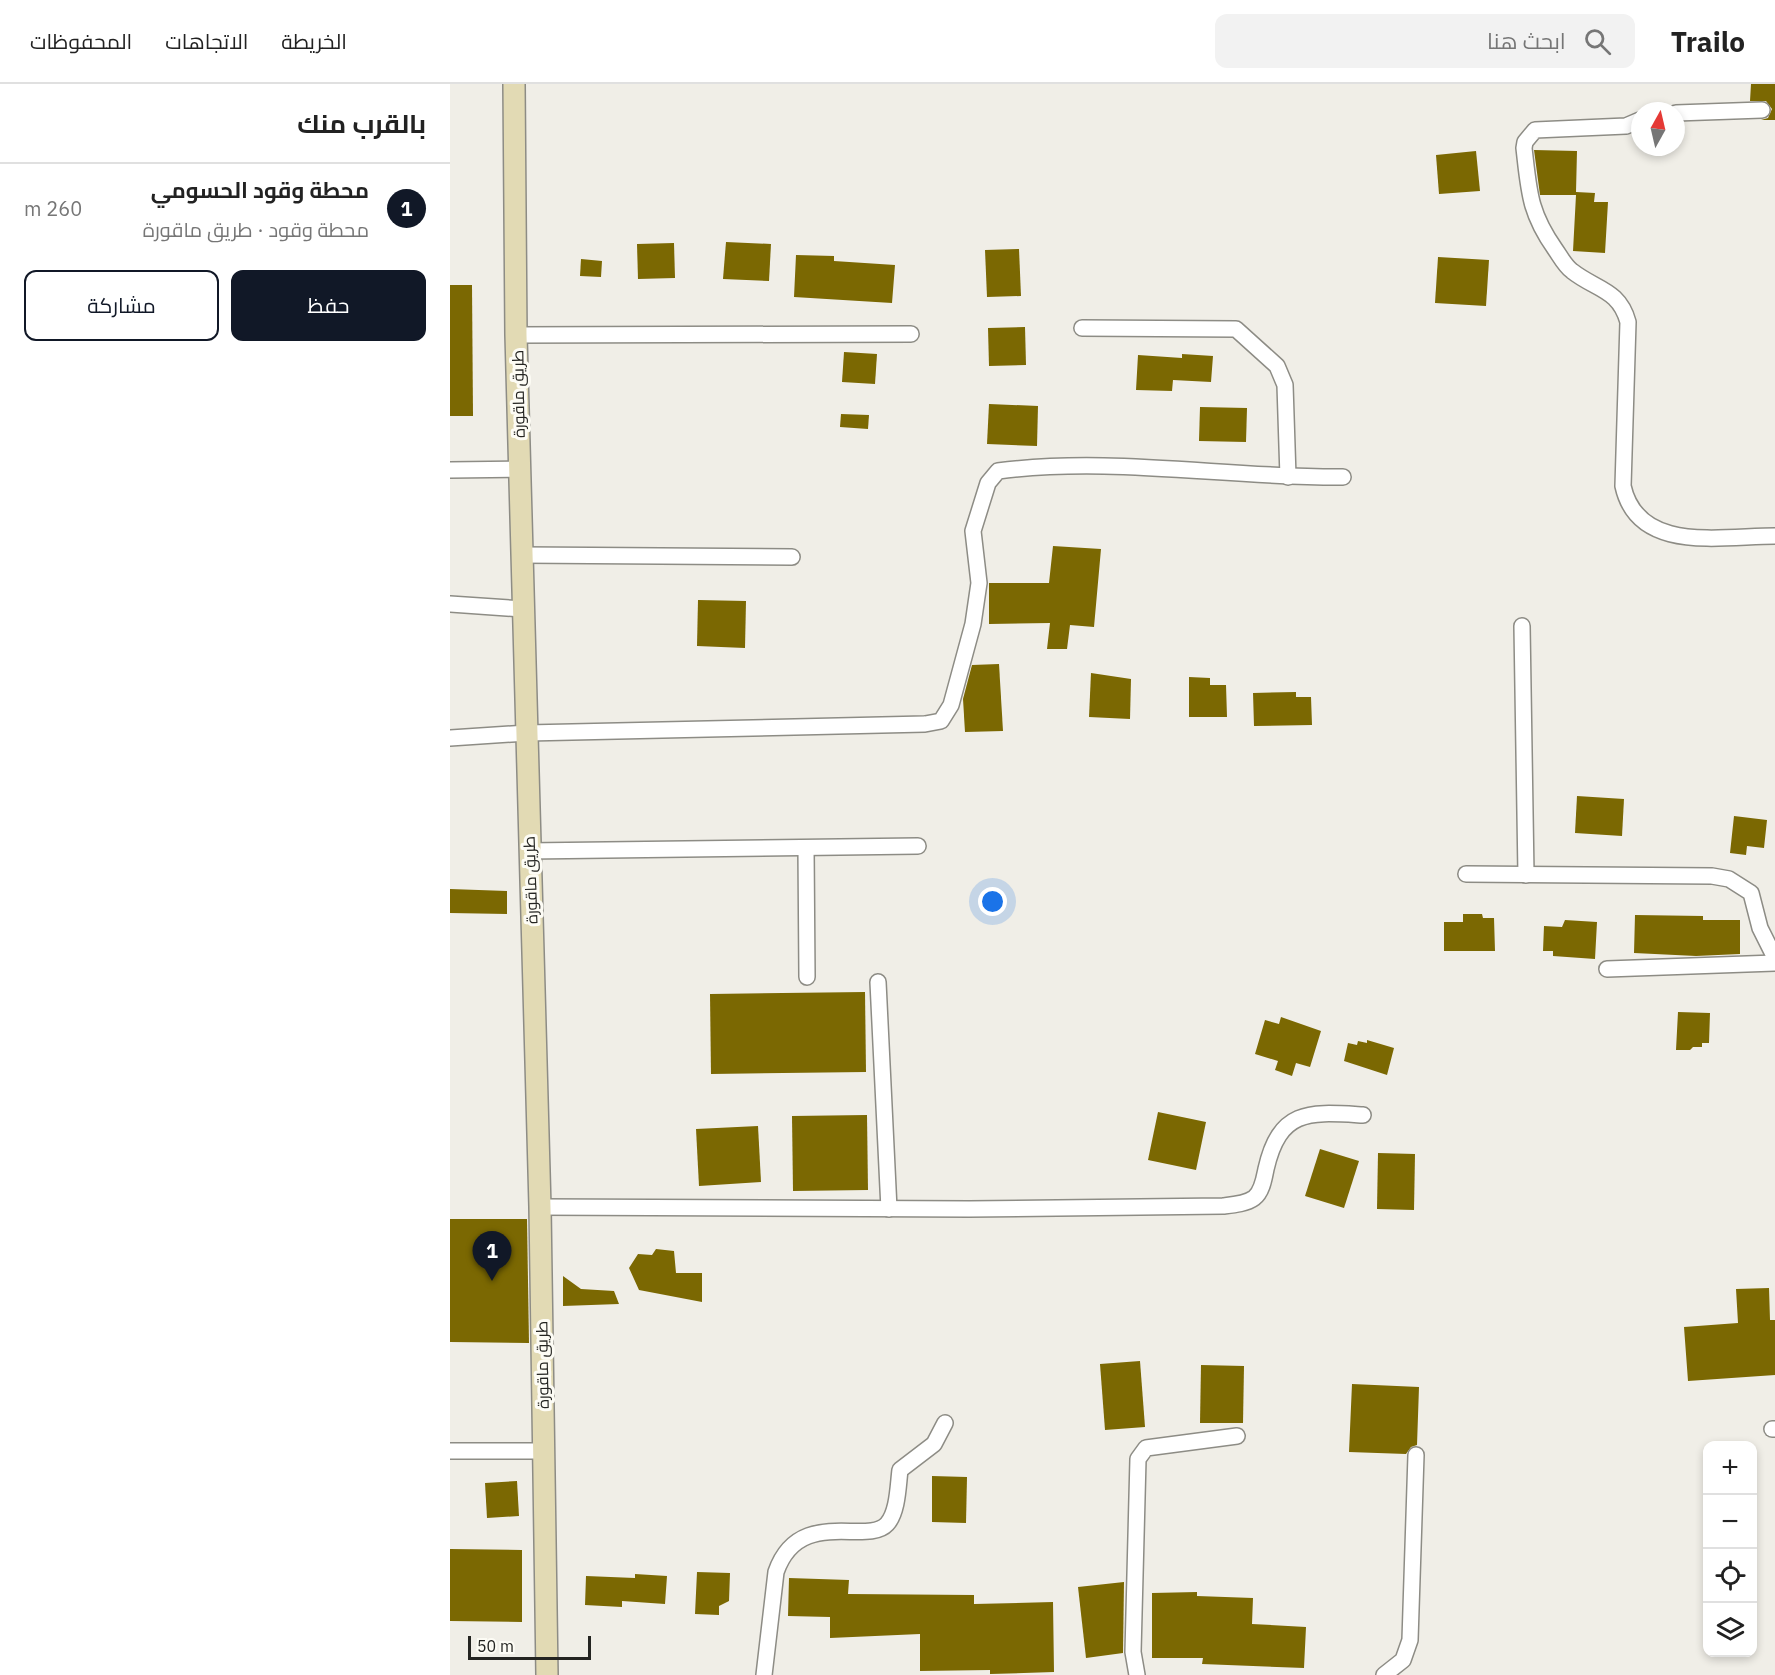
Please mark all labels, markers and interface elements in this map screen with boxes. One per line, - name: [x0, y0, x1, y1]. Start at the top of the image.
- search box: [1215, 14, 1635, 68]
- text: Trailo: [1671, 23, 1745, 60]
- icon: search: [1581, 25, 1614, 58]
- text: ابحث هنا: [1487, 26, 1566, 55]
- text: المحفوظات: [30, 27, 132, 55]
- text: الاتجاهات: [165, 27, 248, 55]
- text: الخريطة: [281, 27, 347, 55]
- north arrow: [1631, 102, 1685, 156]
- text: بالقرب منك: [297, 106, 426, 140]
- text: محطة وقود الحسومي: [151, 175, 369, 204]
- text: 260 m: [24, 195, 82, 222]
- text: 1: [401, 195, 413, 222]
- text: محطة وقود · طريق ماقورة: [143, 216, 369, 243]
- button: مشاركة: [24, 270, 219, 341]
- button: حفظ: [231, 270, 426, 341]
- street label: طريق ماقورة: [507, 350, 530, 438]
- street label: طريق ماقورة: [518, 836, 543, 924]
- your location: [978, 887, 1007, 916]
- pin: 1: [472, 1232, 512, 1281]
- street label: طريق ماقورة: [531, 1321, 554, 1409]
- map controls: [1703, 1441, 1757, 1657]
- button: +: [1703, 1441, 1757, 1495]
- button: −: [1703, 1495, 1757, 1549]
- button: locate: [1703, 1549, 1757, 1603]
- button: layers: [1703, 1603, 1757, 1657]
- scale bar: [468, 1633, 591, 1660]
- text: 50 m: [477, 1636, 514, 1656]

